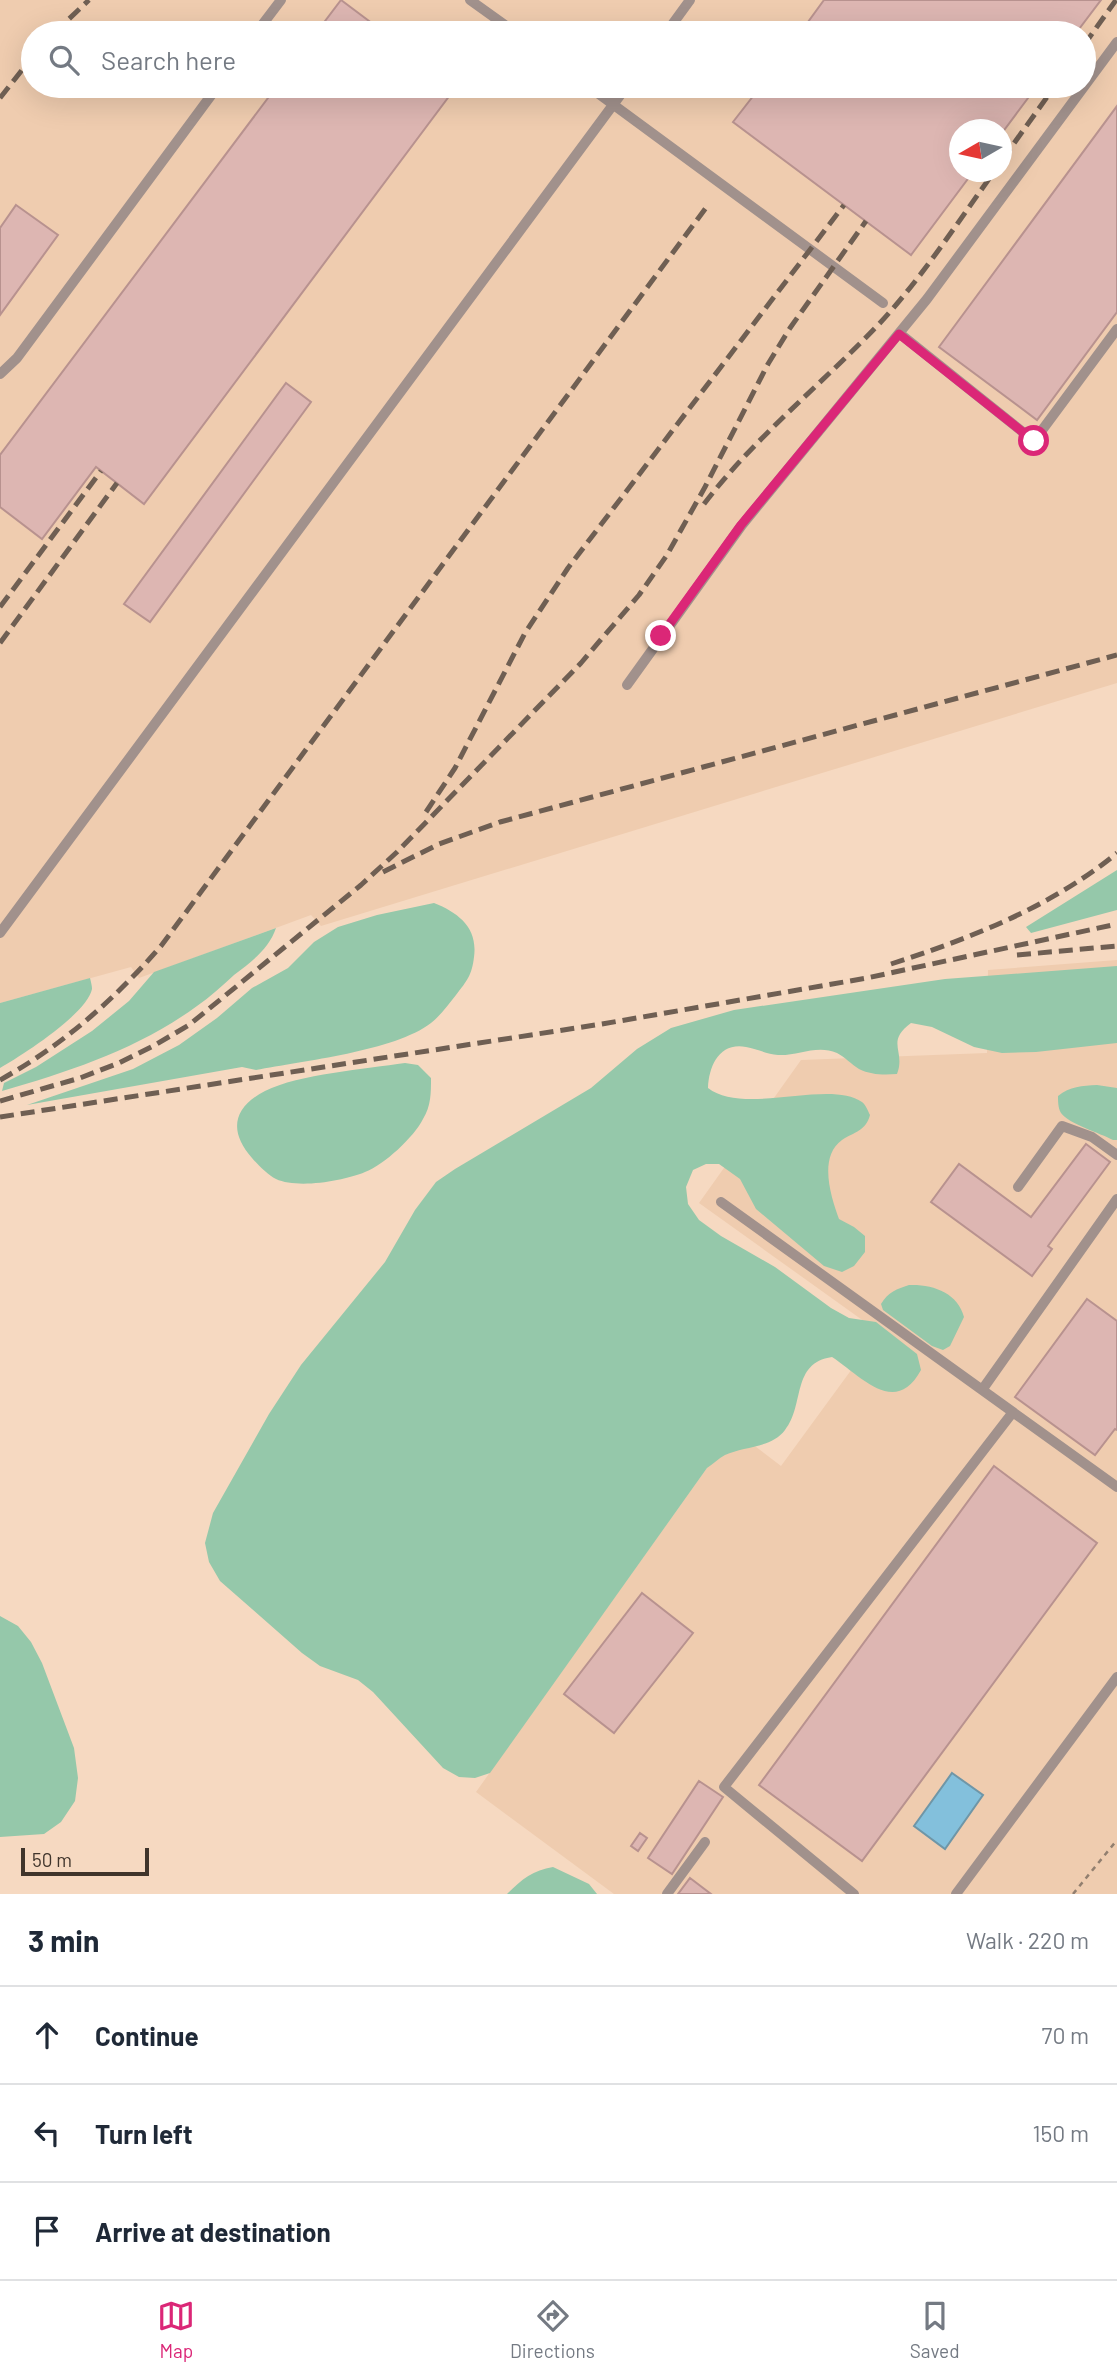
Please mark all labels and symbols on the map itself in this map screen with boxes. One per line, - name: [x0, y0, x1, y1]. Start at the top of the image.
- north arrow: [949, 119, 1012, 182]
- route start: [1018, 425, 1049, 456]
- route end: [645, 620, 676, 651]
- scale bar: [21, 1845, 149, 1877]

